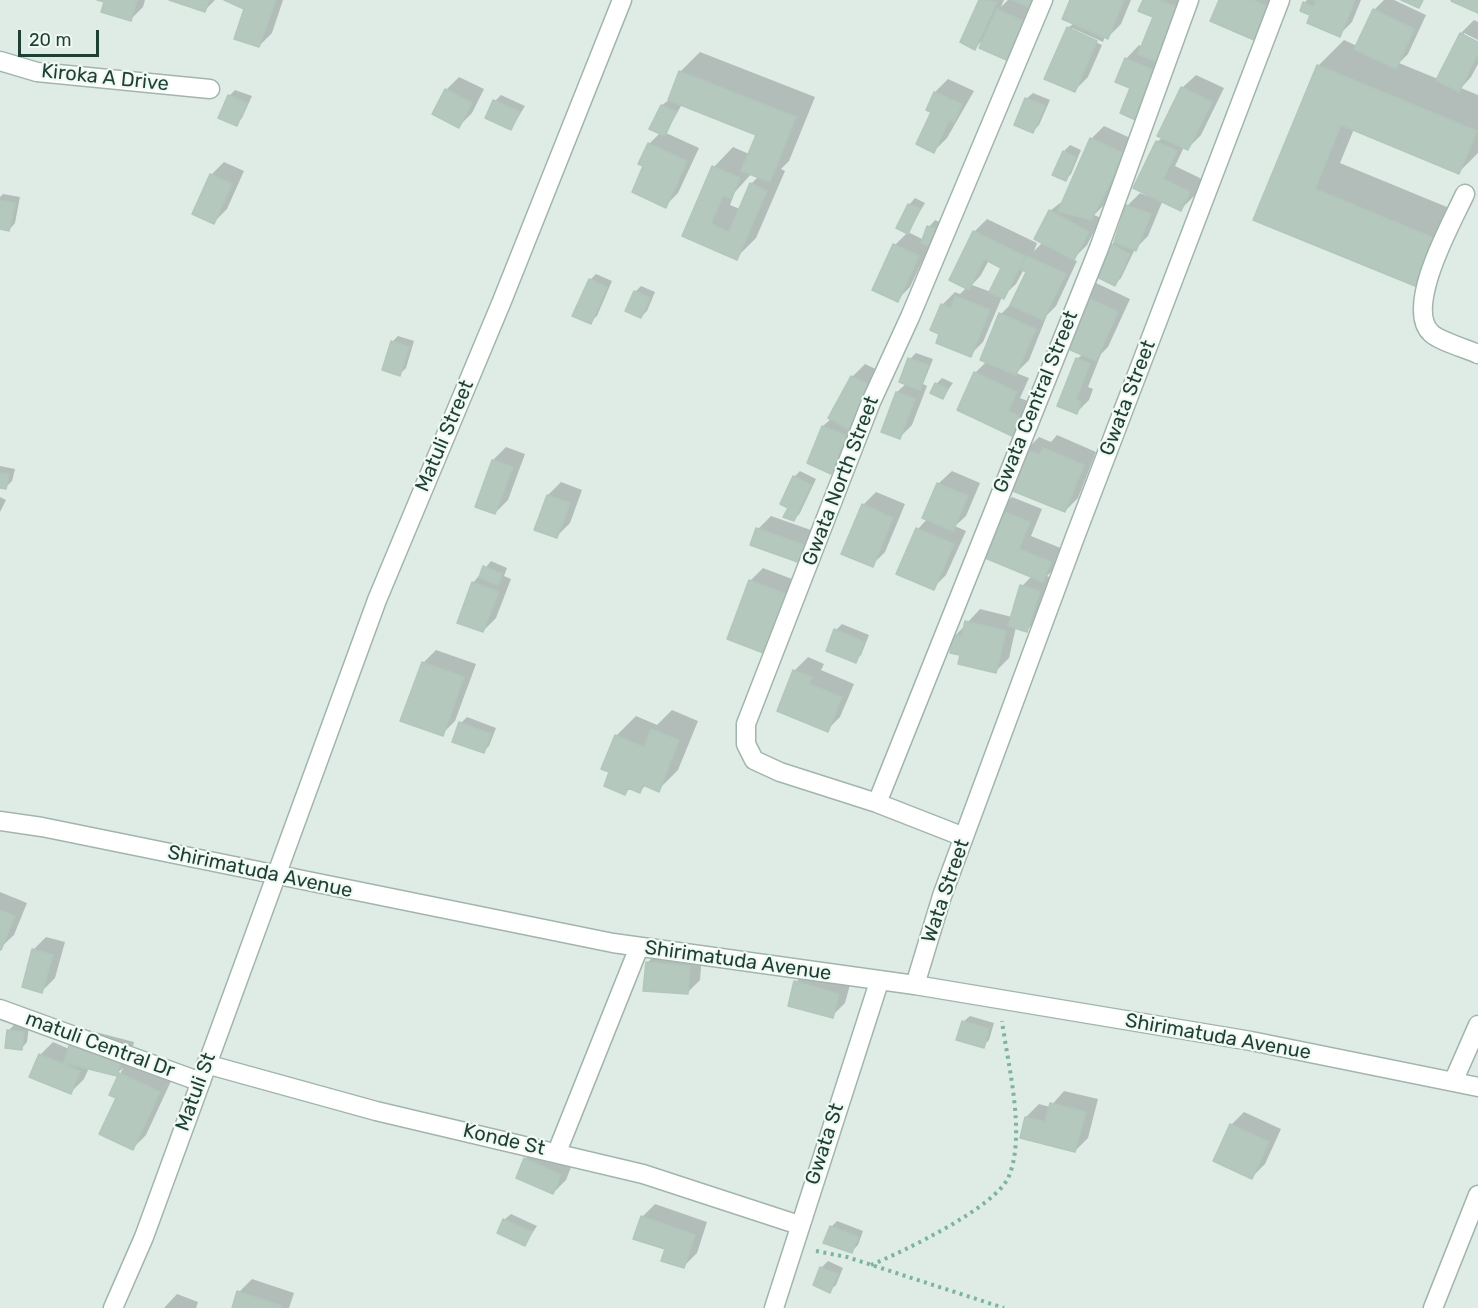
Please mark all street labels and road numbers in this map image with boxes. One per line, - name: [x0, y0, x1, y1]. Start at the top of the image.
- street label: Kiroka A Drive: [40, 59, 170, 97]
- street label: Gwata Central Street: [988, 307, 1084, 497]
- street label: Gwata Street: [1095, 337, 1161, 459]
- street label: Matuli Street: [411, 376, 479, 496]
- street label: Gwata North Street: [798, 393, 884, 569]
- street label: Wata Street: [917, 836, 975, 946]
- street label: Shirimatuda Avenue: [165, 841, 355, 903]
- street label: Shirimatuda Avenue: [643, 936, 833, 986]
- street label: matuli Central Dr: [22, 1007, 178, 1083]
- street label: Shirimatuda Avenue: [1123, 1009, 1313, 1065]
- street label: Matuli St: [171, 1050, 221, 1134]
- street label: Gwata St: [801, 1100, 849, 1188]
- street label: Konde St: [461, 1119, 547, 1161]

